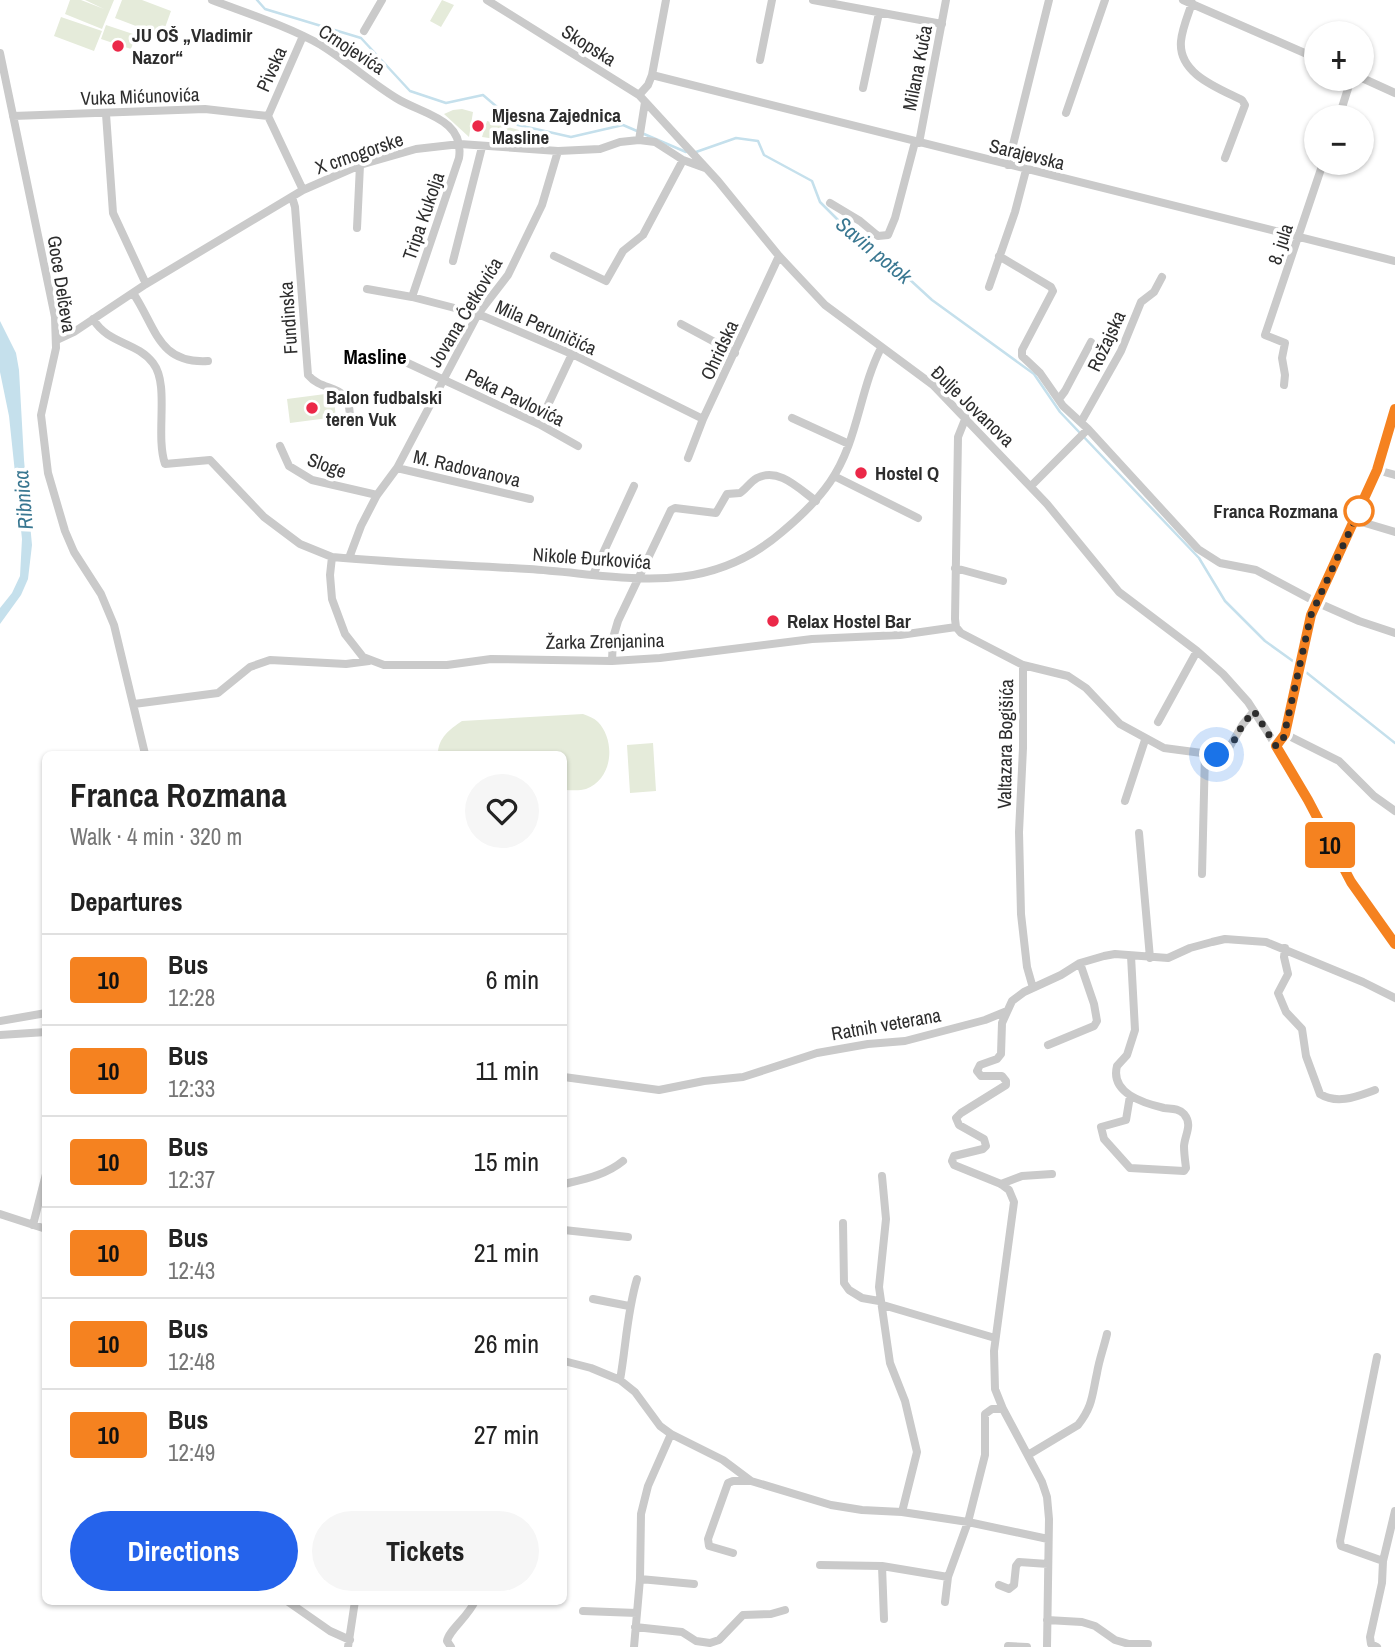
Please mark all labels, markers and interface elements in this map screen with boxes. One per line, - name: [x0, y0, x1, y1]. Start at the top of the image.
- street label: Crnojevića: [314, 18, 391, 80]
- street label: Skopska: [557, 18, 622, 72]
- map controls: [1304, 21, 1374, 175]
- button: +: [1304, 21, 1374, 91]
- place label: JU OŠ „Vladimir Nazor“: [132, 22, 252, 70]
- street label: Milana Kuča: [896, 23, 938, 113]
- marker: JU OŠ „Vladimir Nazor“: [110, 38, 126, 54]
- street label: Pivska: [250, 42, 293, 96]
- street label: Vuka Mićunovića: [80, 81, 200, 111]
- place label: Mjesna Zajednica Masline: [492, 102, 621, 150]
- button: −: [1304, 105, 1374, 175]
- marker: Mjesna Zajednica Masline: [470, 118, 486, 134]
- street label: X crnogorske: [311, 126, 407, 180]
- street label: Sarajevska: [986, 132, 1068, 176]
- street label: Tripa Kukolja: [396, 168, 450, 263]
- water label: Savin potok: [830, 210, 919, 291]
- street label: 8. jula: [1261, 220, 1299, 268]
- street label: Goce Delčeva: [42, 234, 83, 335]
- street label: Jovana Ćetkovića: [422, 252, 508, 372]
- street label: Fundinska: [272, 280, 304, 355]
- street label: Mila Peruničića: [491, 293, 601, 361]
- street label: Rožajska: [1081, 306, 1131, 376]
- street label: Ohridska: [694, 316, 744, 384]
- district label: Masline: [343, 342, 407, 371]
- street label: Đulje Jovanova: [926, 360, 1021, 453]
- street label: Peka Pavlovića: [461, 362, 569, 432]
- place label: Balon fudbalski teren Vuk: [326, 384, 442, 432]
- marker: Balon fudbalski teren Vuk: [304, 400, 320, 416]
- street label: M. Radovanova: [411, 443, 523, 493]
- street label: Sloge: [304, 446, 350, 484]
- place label: Hostel Q: [875, 460, 939, 486]
- marker: Hostel Q: [853, 465, 869, 481]
- water label: Ribnica: [6, 469, 40, 531]
- marker: Franca Rozmana: [1344, 496, 1374, 526]
- place label: Franca Rozmana: [1213, 498, 1338, 524]
- street label: Nikole Đurkovića: [532, 541, 652, 575]
- place label: Relax Hostel Bar: [787, 608, 911, 634]
- marker: Relax Hostel Bar: [765, 613, 781, 629]
- street label: Žarka Zrenjanina: [545, 627, 665, 655]
- street label: Valtazara Bogišića: [991, 679, 1019, 809]
- your location: [1199, 737, 1234, 772]
- text: Franca Rozmana: [70, 773, 287, 817]
- button: heart: [465, 774, 539, 848]
- text: Walk · 4 min · 320 m: [70, 821, 242, 852]
- line badge: 10: [1298, 822, 1362, 868]
- text: 10: [1319, 829, 1341, 861]
- text: Departures: [70, 884, 183, 919]
- text: Bus: [168, 947, 208, 982]
- text: 6 min: [486, 962, 539, 997]
- text: 10: [98, 964, 119, 996]
- text: 12:28: [168, 982, 215, 1013]
- street label: Ratnih veterana: [829, 1002, 943, 1046]
- text: Bus: [168, 1038, 208, 1073]
- text: 11 min: [475, 1053, 539, 1088]
- text: 10: [98, 1055, 119, 1087]
- text: 12:33: [168, 1073, 215, 1104]
- text: Bus: [168, 1129, 208, 1164]
- text: 15 min: [474, 1144, 539, 1179]
- text: 10: [98, 1146, 119, 1178]
- text: 12:37: [168, 1164, 215, 1195]
- text: Bus: [168, 1220, 208, 1255]
- text: 21 min: [474, 1235, 539, 1270]
- text: 10: [98, 1237, 119, 1269]
- text: 12:43: [168, 1255, 215, 1286]
- text: Bus: [168, 1311, 208, 1346]
- text: 26 min: [474, 1326, 539, 1361]
- text: 10: [98, 1328, 119, 1360]
- text: 12:48: [168, 1346, 215, 1377]
- text: Bus: [168, 1402, 208, 1437]
- text: 27 min: [474, 1417, 539, 1452]
- text: 10: [98, 1419, 119, 1451]
- text: 12:49: [168, 1437, 215, 1468]
- button: Directions: [70, 1511, 298, 1591]
- button: Tickets: [312, 1511, 539, 1591]

